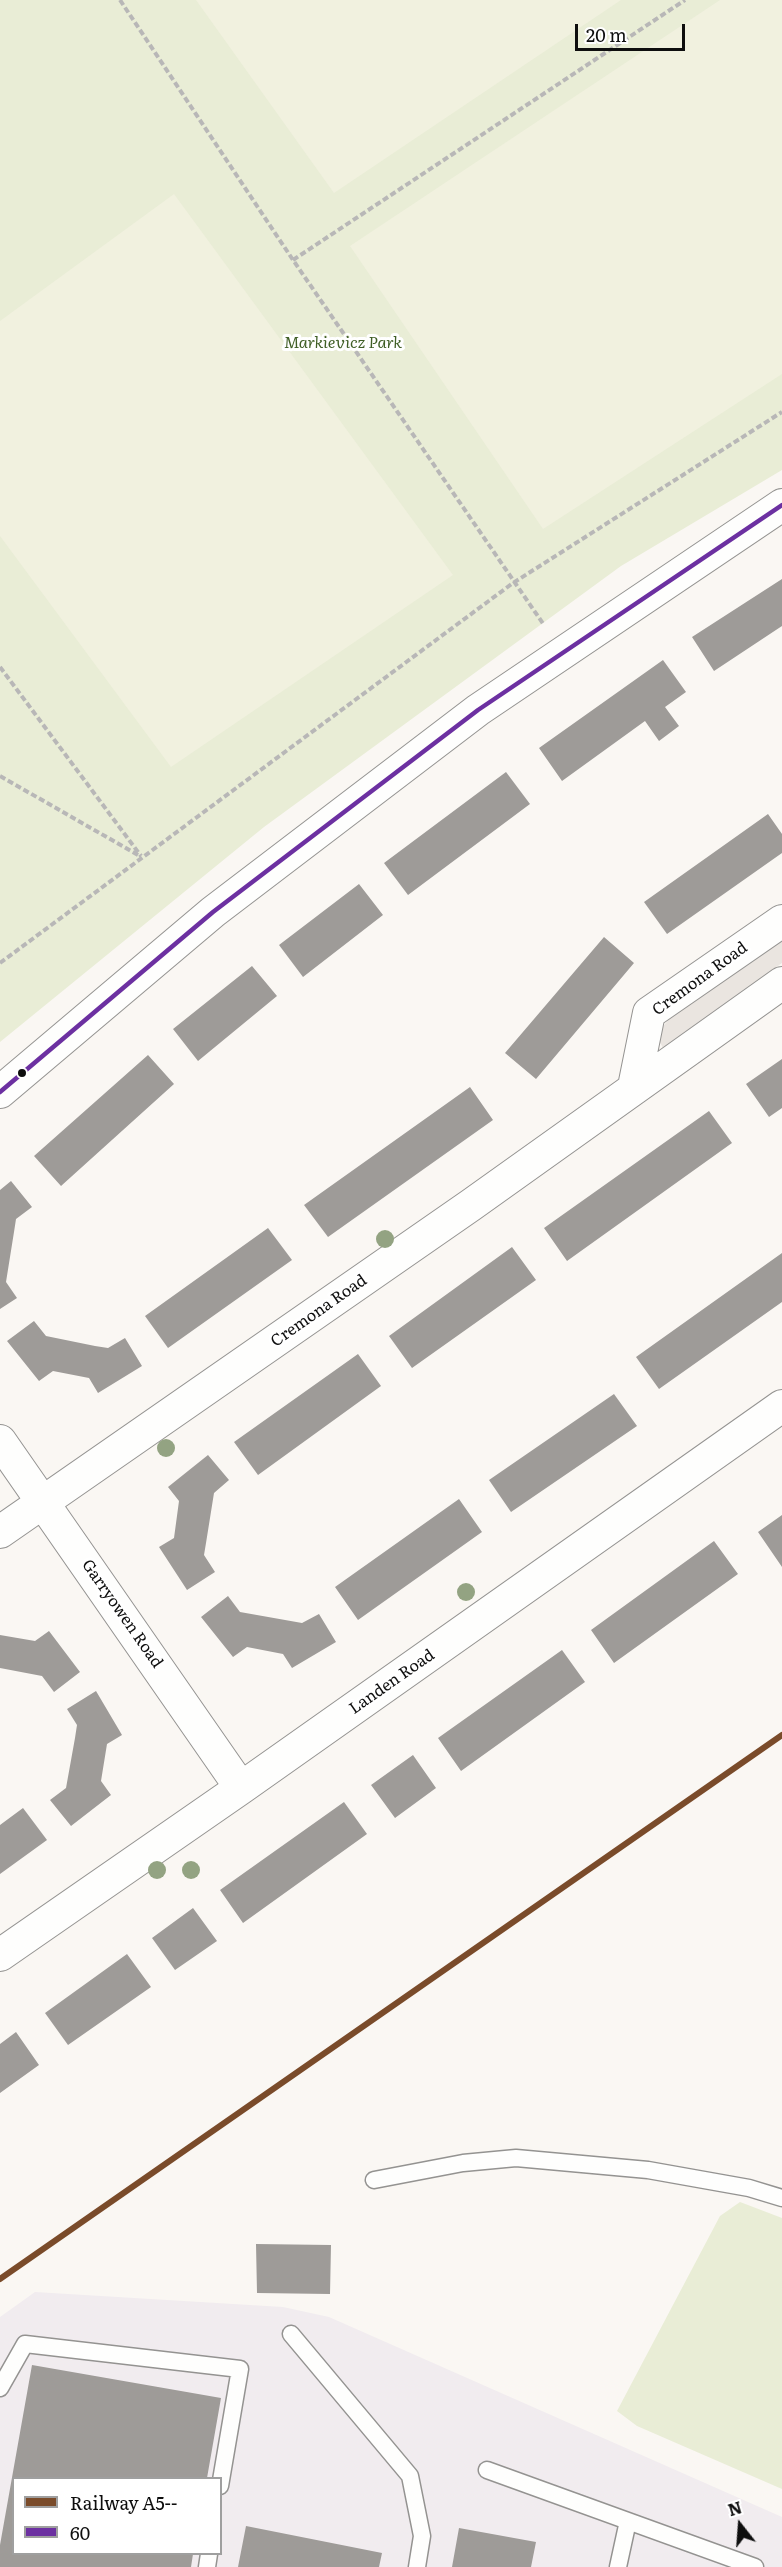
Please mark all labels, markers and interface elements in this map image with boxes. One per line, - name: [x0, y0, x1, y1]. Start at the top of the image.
- scale bar: [578, 12, 688, 50]
- text: 20 m: [586, 21, 627, 48]
- park label: Markievicz Park: [284, 333, 402, 353]
- street label: Cremona Road: [649, 938, 751, 1020]
- unlabelled marker: [16, 1067, 28, 1079]
- street label: Cremona Road: [267, 1271, 371, 1351]
- street label: Garryowen Road: [77, 1556, 167, 1672]
- street label: Landen Road: [346, 1646, 438, 1718]
- legend: [12, 2477, 222, 2555]
- text: Railway A5--: [70, 2489, 177, 2516]
- text: N: [725, 2494, 745, 2521]
- north arrow: [710, 2495, 770, 2555]
- text: 60: [70, 2519, 90, 2546]

